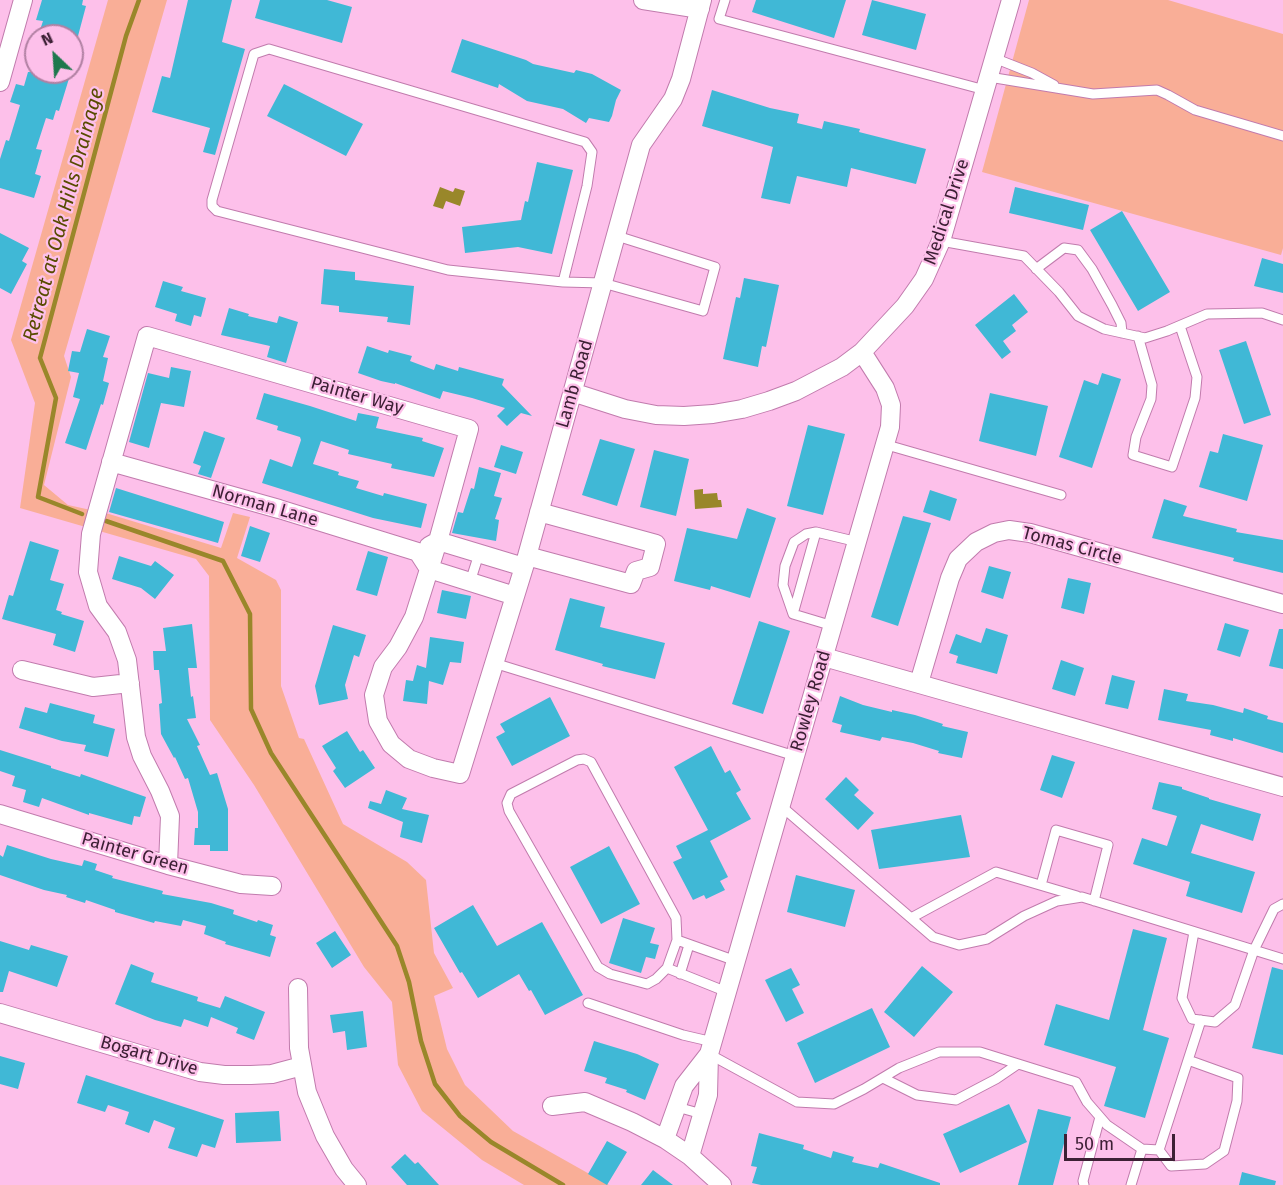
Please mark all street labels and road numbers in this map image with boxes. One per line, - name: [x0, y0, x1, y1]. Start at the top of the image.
- street label: Medical Drive: [920, 156, 974, 268]
- street label: Lamb Road: [552, 337, 598, 431]
- street label: Painter Way: [308, 372, 406, 420]
- street label: Norman Lane: [210, 481, 320, 531]
- street label: Tomas Circle: [1020, 522, 1124, 570]
- street label: Rowley Road: [786, 648, 836, 754]
- street label: Painter Green: [79, 828, 191, 880]
- street label: Bogart Drive: [98, 1032, 200, 1080]

